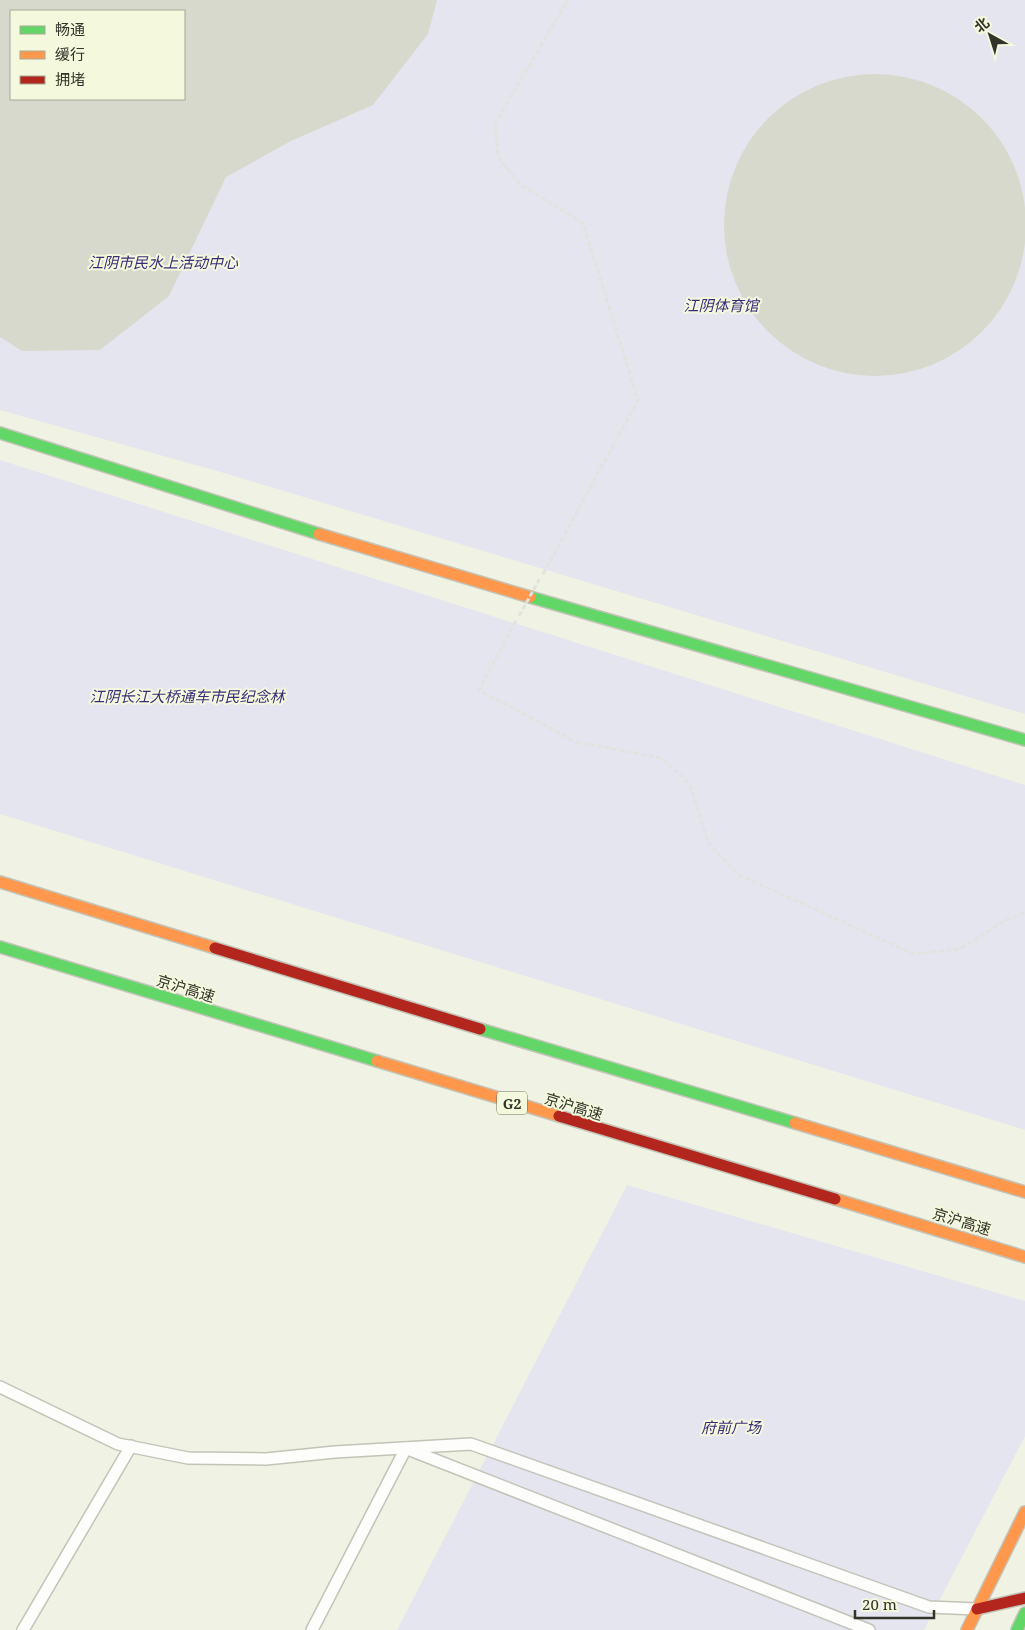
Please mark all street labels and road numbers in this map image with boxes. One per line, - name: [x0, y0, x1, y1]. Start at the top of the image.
- street label: 京沪高速: [154, 970, 218, 1006]
- street label: 京沪高速: [542, 1088, 606, 1124]
- road number: G2: [497, 1092, 527, 1114]
- street label: 京沪高速: [930, 1203, 994, 1239]

